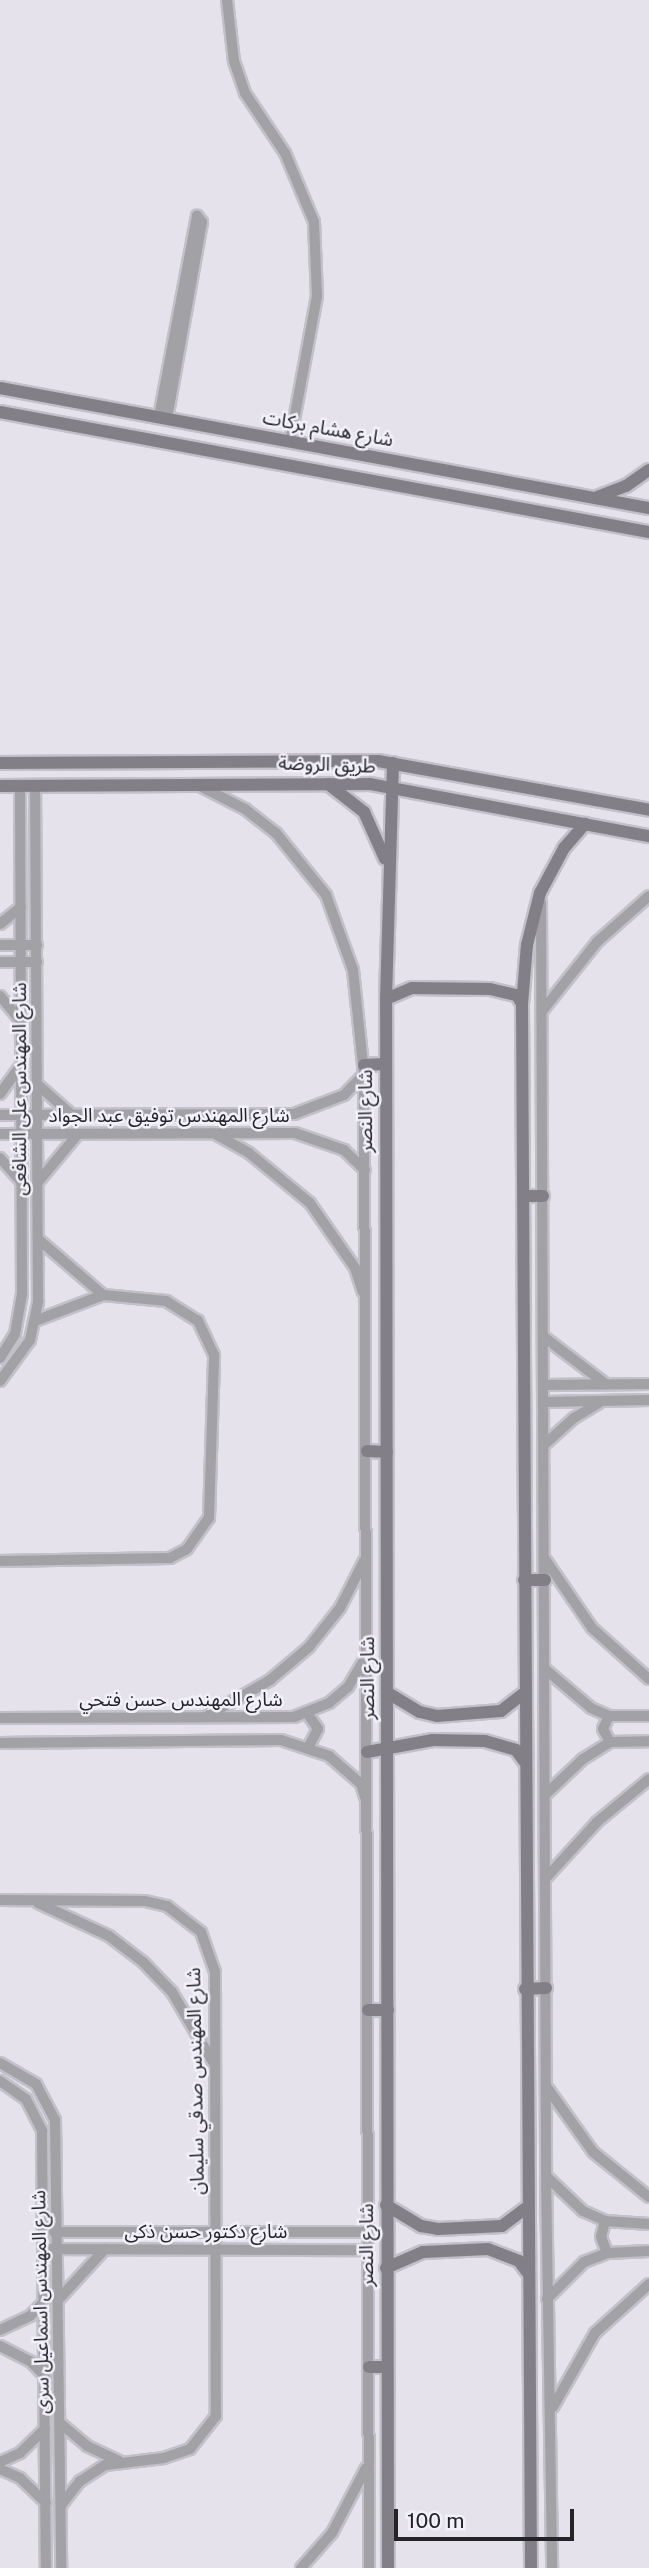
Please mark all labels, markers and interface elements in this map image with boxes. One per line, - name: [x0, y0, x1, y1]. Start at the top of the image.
- street label: شارع هشام بركات: [261, 406, 395, 452]
- street label: طريق الروضة: [278, 752, 376, 778]
- street label: شارع المهندس على الشافعى: [9, 982, 31, 1196]
- street label: شارع النصر: [355, 1069, 377, 1153]
- street label: شارع المهندس توفيق عبد الجواد: [48, 1105, 290, 1127]
- street label: شارع النصر: [357, 1636, 379, 1720]
- street label: شارع المهندس حسن فتحي: [79, 1689, 283, 1711]
- street label: شارع المهندس صدقي سليمان: [183, 1967, 209, 2195]
- street label: شارع المهندس اسماعيل سرى: [28, 2190, 54, 2414]
- street label: شارع النصر: [356, 2203, 378, 2287]
- street label: شارع دكتور حسن ذكى: [125, 2221, 287, 2243]
- scale bar: [397, 2494, 577, 2538]
- text: 100 m: [407, 2508, 464, 2533]

